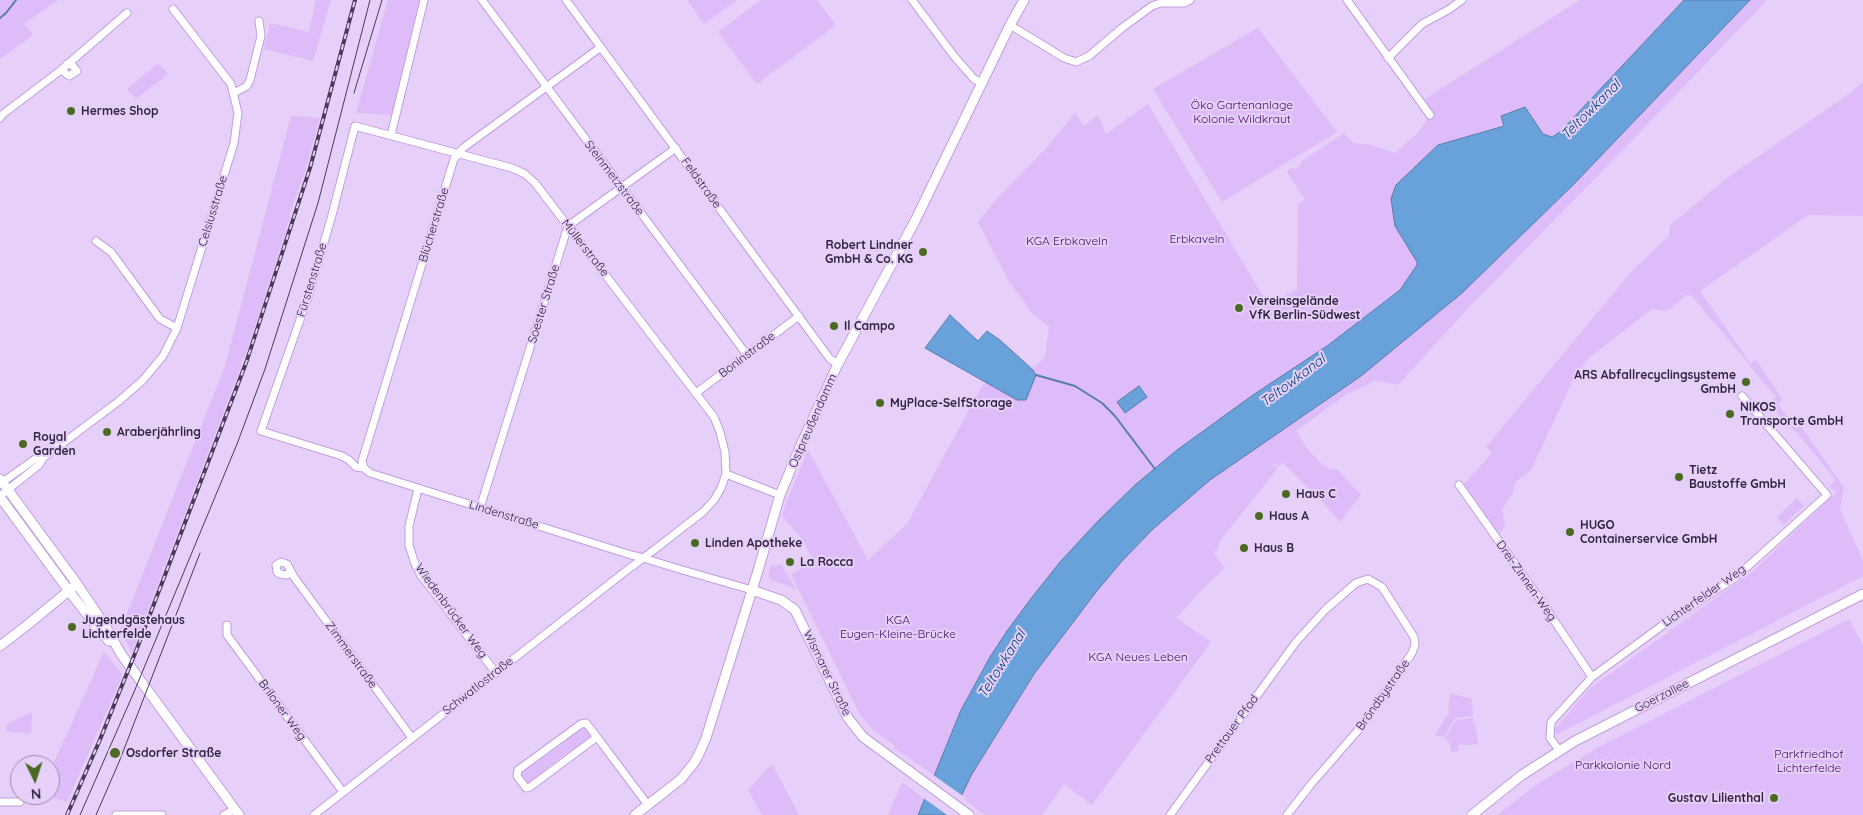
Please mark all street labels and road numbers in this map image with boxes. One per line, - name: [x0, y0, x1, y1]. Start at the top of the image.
- street label: Steinmetzstraße: [581, 138, 647, 218]
- street label: Feldstraße: [678, 155, 724, 211]
- street label: Celsiusstraße: [195, 174, 231, 248]
- street label: Blücherstraße: [416, 186, 452, 264]
- street label: Müllerstraße: [558, 216, 612, 280]
- street label: Fürstenstraße: [294, 241, 330, 319]
- street label: Soester Straße: [525, 263, 563, 345]
- street label: Boninstraße: [716, 329, 778, 381]
- street label: Ostpreußendamm: [786, 372, 840, 470]
- street label: Lindenstraße: [467, 498, 541, 532]
- street label: Drei-Zinnen-Weg: [1493, 538, 1559, 624]
- street label: Wiedenbrücker Weg: [412, 561, 490, 661]
- street label: Lichterfelder Weg: [1660, 562, 1748, 630]
- street label: Zimmerstraße: [322, 619, 380, 691]
- street label: Wismarer Straße: [800, 628, 854, 718]
- street label: Schwatlostraße: [440, 654, 516, 718]
- street label: Bröndbystraße: [1353, 657, 1413, 733]
- street label: Goerzallee: [1632, 676, 1692, 716]
- street label: Briloner Weg: [255, 677, 309, 743]
- street label: Prettauer Pfad: [1202, 692, 1262, 766]

